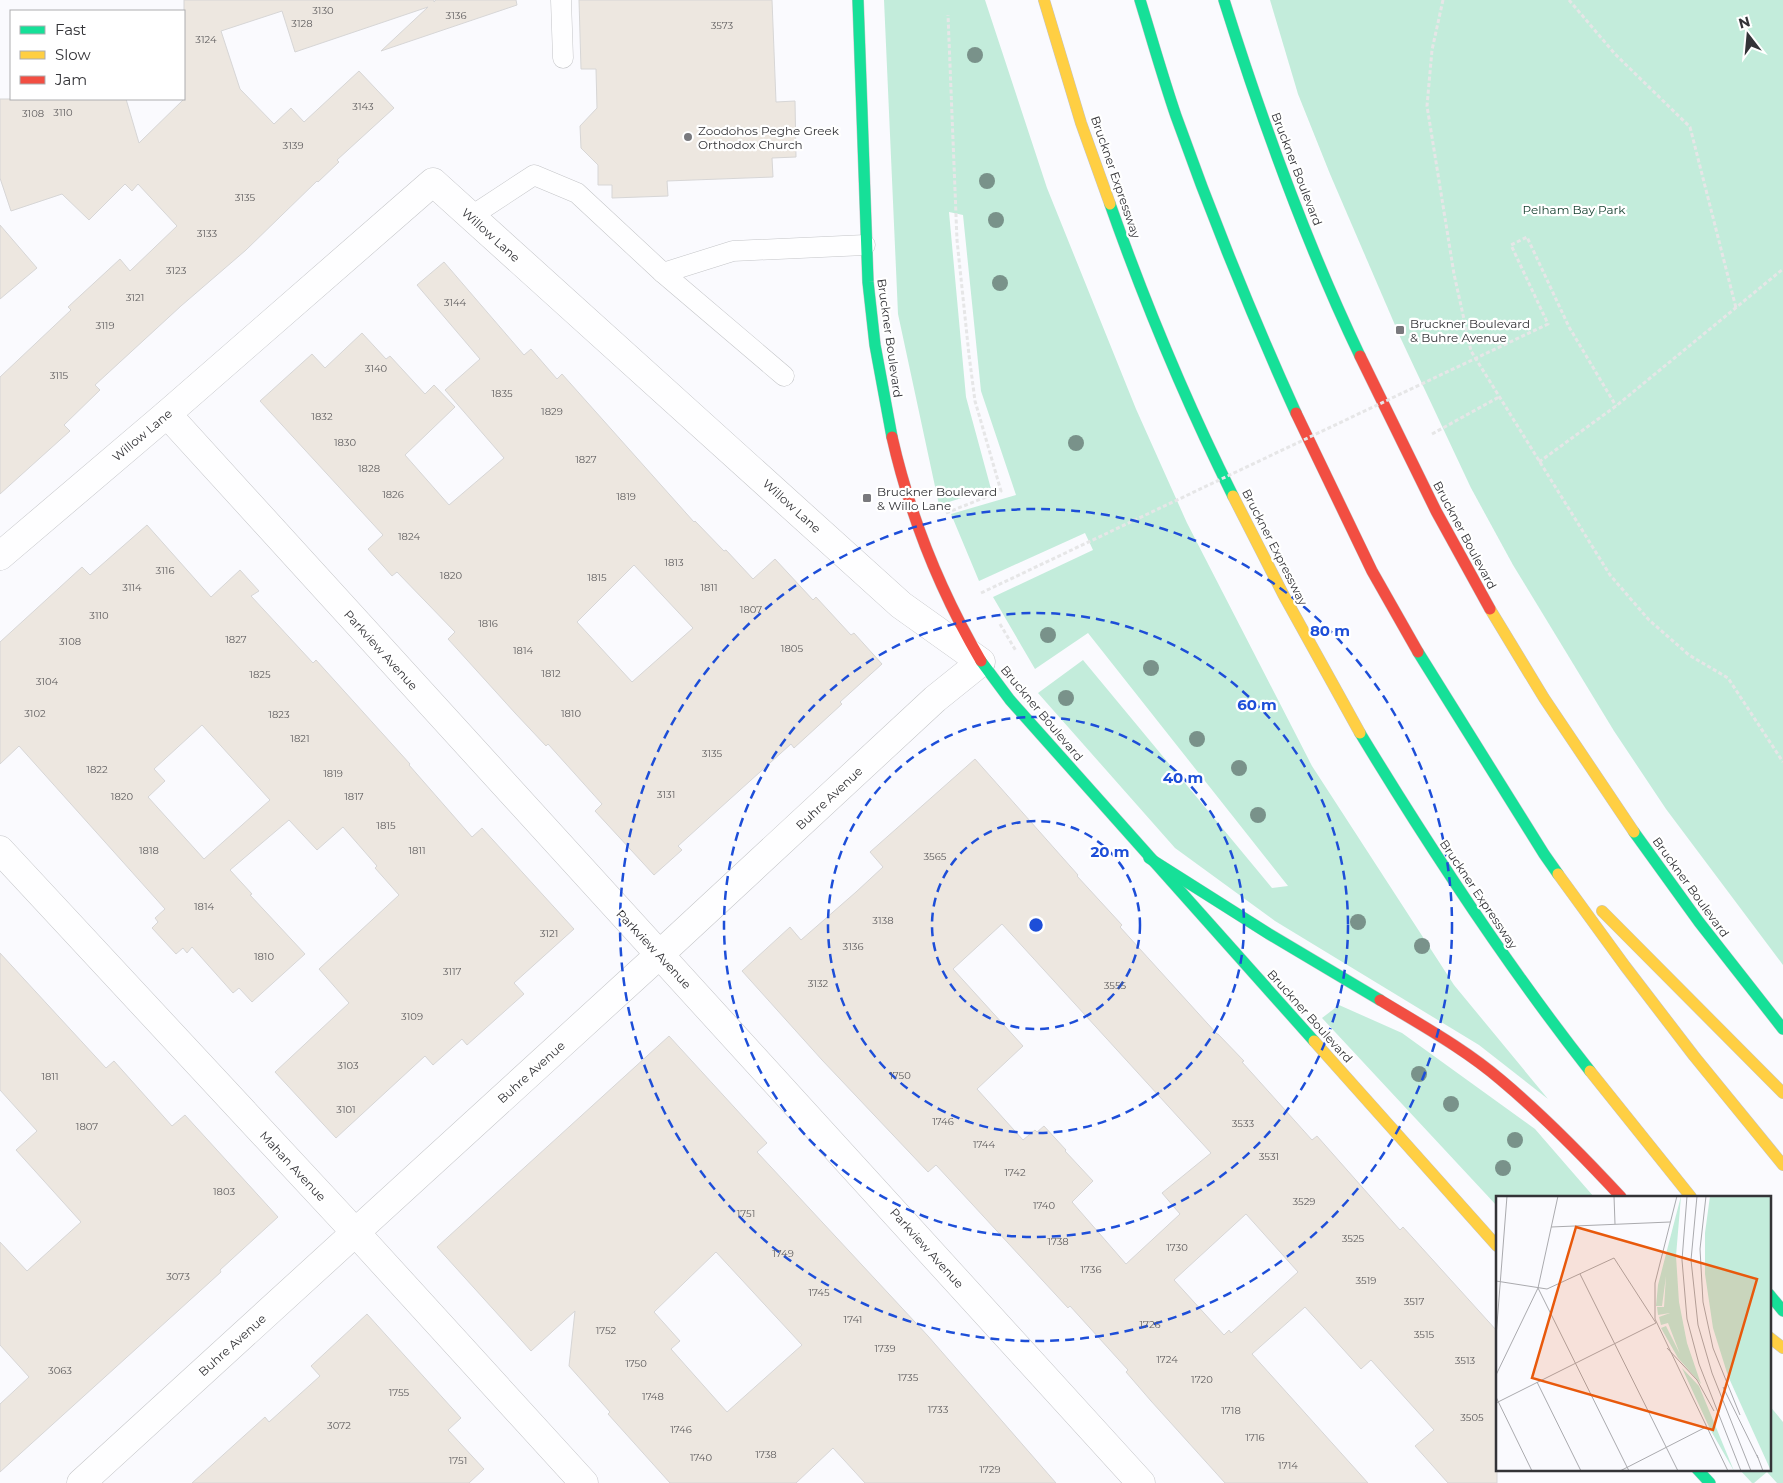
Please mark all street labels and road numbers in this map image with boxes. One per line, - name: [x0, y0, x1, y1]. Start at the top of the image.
- street label: Bruckner Boulevard: [1268, 110, 1326, 228]
- street label: Bruckner Expressway: [1088, 114, 1144, 241]
- street label: Willow Lane: [459, 205, 523, 265]
- street label: Bruckner Boulevard: [874, 277, 906, 399]
- street label: Willow Lane: [109, 406, 175, 464]
- street label: Willow Lane: [760, 476, 824, 536]
- street label: Bruckner Boulevard: [1430, 478, 1500, 592]
- street label: Bruckner Expressway: [1239, 486, 1311, 608]
- street label: Parkview Avenue: [341, 607, 421, 693]
- street label: Bruckner Boulevard: [998, 662, 1086, 764]
- street label: Buhre Avenue: [793, 763, 865, 833]
- street label: Bruckner Boulevard: [1650, 834, 1732, 940]
- street label: Bruckner Expressway: [1437, 837, 1521, 952]
- street label: Parkview Avenue: [613, 906, 695, 992]
- street label: Bruckner Boulevard: [1264, 966, 1356, 1066]
- street label: Buhre Avenue: [494, 1038, 568, 1106]
- street label: Mahan Avenue: [257, 1128, 329, 1204]
- street label: Parkview Avenue: [887, 1205, 967, 1291]
- street label: Buhre Avenue: [195, 1311, 269, 1379]

